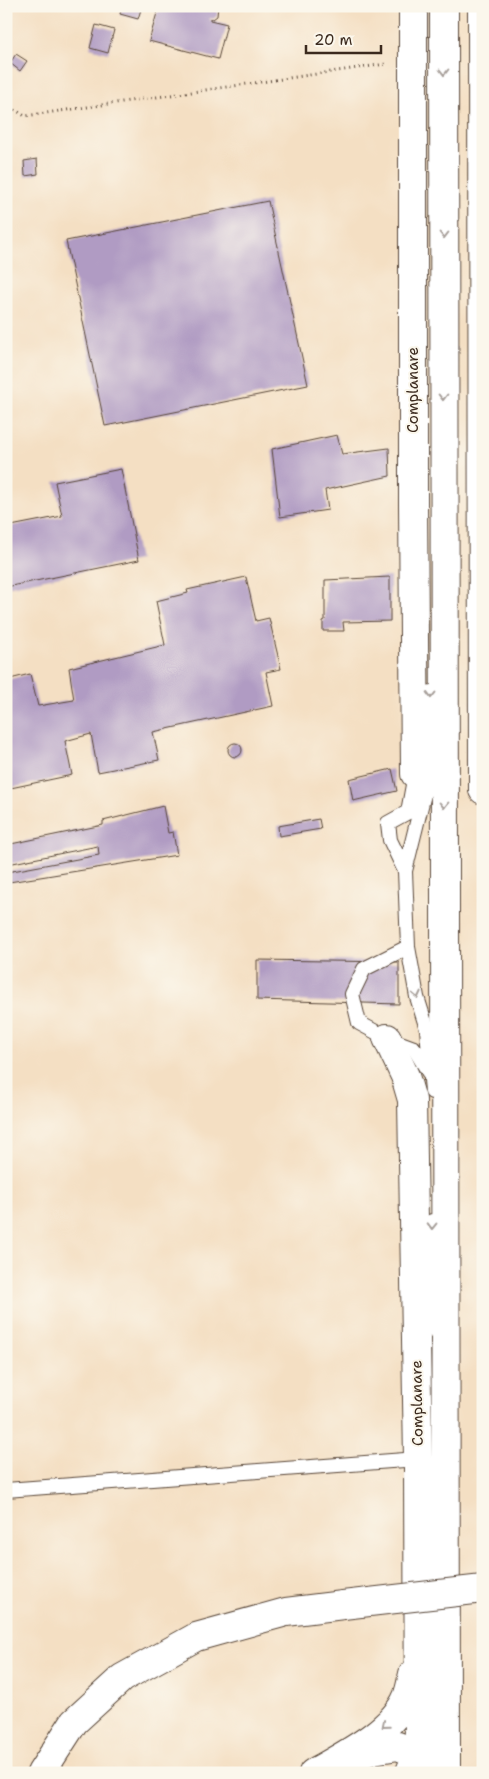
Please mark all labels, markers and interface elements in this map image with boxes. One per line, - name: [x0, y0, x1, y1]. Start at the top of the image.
- scale bar: [306, 22, 382, 54]
- text: 20 m: [314, 30, 353, 50]
- one-way arrow: [439, 69, 449, 77]
- one-way arrow: [439, 232, 449, 239]
- street label: Complanare: [403, 347, 423, 433]
- one-way arrow: [438, 394, 448, 402]
- one-way arrow: [426, 691, 436, 699]
- one-way arrow: [439, 802, 449, 809]
- one-way arrow: [411, 991, 422, 1000]
- one-way arrow: [427, 1222, 437, 1230]
- street label: Complanare: [406, 1360, 428, 1446]
- one-way arrow: [382, 1720, 391, 1728]

